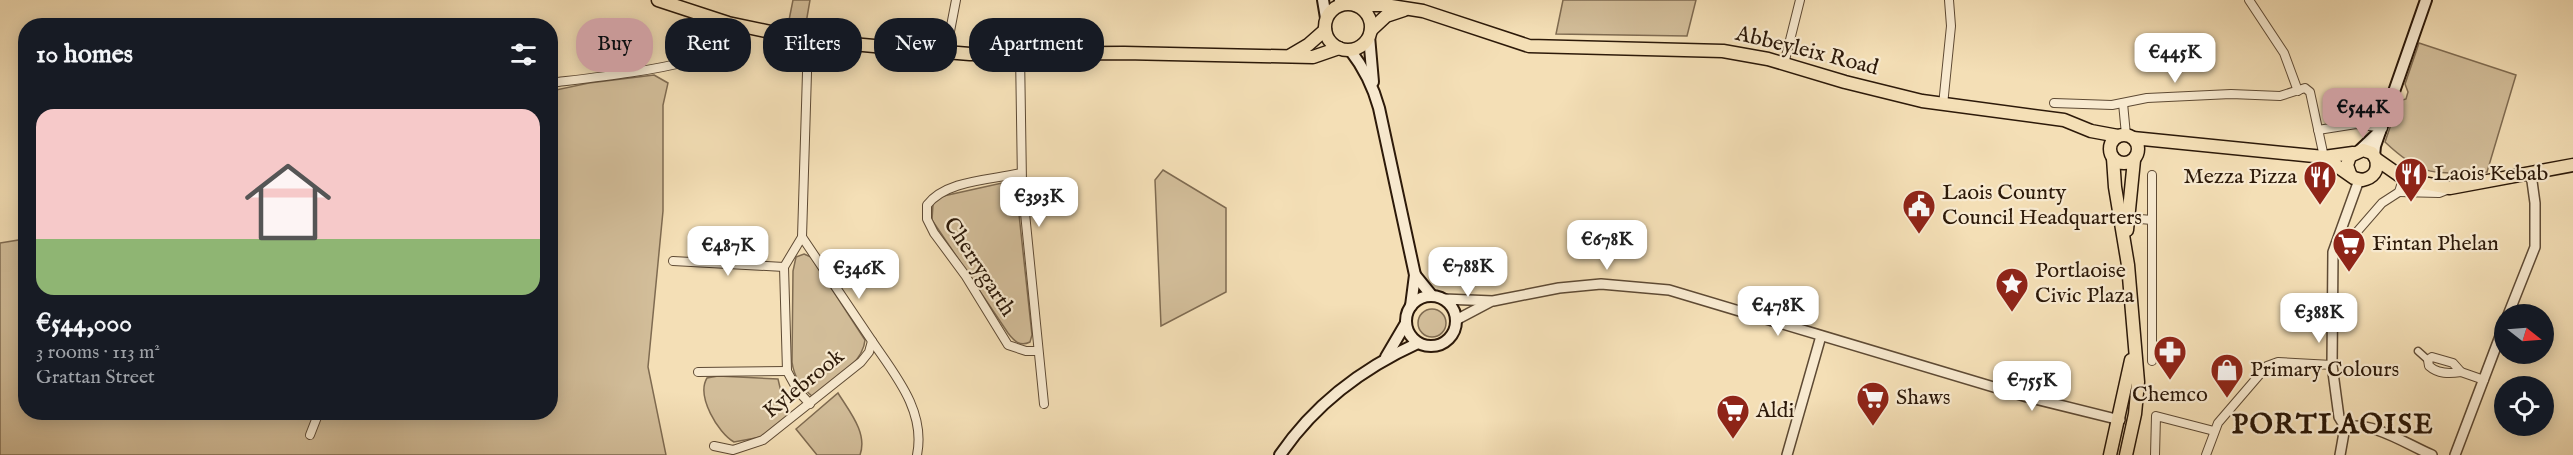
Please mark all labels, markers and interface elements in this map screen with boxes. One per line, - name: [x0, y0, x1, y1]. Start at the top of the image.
- chip: Buy: [576, 18, 653, 72]
- chip: Rent: [665, 18, 751, 72]
- chip: Filters: [763, 18, 862, 72]
- chip: New: [874, 18, 957, 72]
- chip: Apartment: [969, 18, 1104, 72]
- street label: Abbeyleix Road: [1732, 19, 1882, 82]
- pin: €445K: [2133, 33, 2217, 84]
- text: 10 homes: [36, 38, 133, 71]
- icon: filters: [507, 38, 540, 71]
- text: €445K: [2149, 40, 2201, 65]
- pin: €544K: [2321, 88, 2405, 139]
- text: €544K: [2337, 95, 2389, 120]
- icon: home: [234, 148, 342, 256]
- restaurant icon: Laois Kebab: [2393, 156, 2429, 203]
- restaurant icon: Mezza Pizza: [2302, 159, 2338, 206]
- place label: Laois Kebab: [2434, 160, 2549, 188]
- place label: Mezza Pizza: [2183, 163, 2297, 191]
- pin: €393K: [997, 177, 1081, 228]
- place label: Laois County Council Headquarters: [1942, 179, 2142, 232]
- text: €393K: [1014, 184, 1064, 209]
- public building icon: Laois County Council Headquarters: [1901, 188, 1937, 235]
- street label: Cherrygarth: [937, 212, 1022, 322]
- pin: €678K: [1565, 220, 1649, 271]
- pin: €487K: [686, 226, 770, 277]
- supermarket icon: Fintan Phelan: [2331, 226, 2367, 273]
- text: €678K: [1581, 227, 1633, 252]
- place label: Fintan Phelan: [2372, 230, 2499, 258]
- text: €487K: [701, 233, 755, 258]
- pin: €788K: [1426, 247, 1510, 298]
- pin: €346K: [817, 249, 901, 300]
- text: €788K: [1442, 254, 1494, 279]
- text: €346K: [833, 256, 885, 281]
- place label: Portlaoise Civic Plaza: [2035, 257, 2135, 310]
- place icon: Portlaoise Civic Plaza: [1994, 266, 2030, 313]
- pin: €478K: [1736, 286, 1820, 337]
- text: €478K: [1752, 293, 1804, 318]
- pin: €388K: [2277, 293, 2361, 344]
- text: €388K: [2294, 300, 2344, 325]
- north arrow: [2494, 304, 2554, 364]
- map controls: [2494, 304, 2554, 436]
- text: €544,000: [36, 307, 132, 340]
- pharmacy icon: Chemco: [2152, 334, 2188, 381]
- text: 3 rooms · 113 m²: [36, 340, 160, 365]
- street label: Kylebrook: [758, 343, 850, 425]
- shop icon: Primary Colours: [2209, 352, 2245, 399]
- place label: Primary Colours: [2250, 356, 2399, 384]
- pin: €755K: [1990, 361, 2074, 412]
- text: Grattan Street: [36, 365, 155, 390]
- text: €755K: [2007, 368, 2057, 393]
- button: locate: [2494, 376, 2554, 436]
- supermarket icon: Shaws: [1855, 380, 1891, 427]
- place label: Chemco: [2132, 381, 2208, 409]
- place label: Shaws: [1896, 384, 1950, 412]
- supermarket icon: Aldi: [1715, 393, 1751, 440]
- place label: Aldi: [1755, 397, 1795, 425]
- district label: PORTLAOISE: [2232, 408, 2434, 443]

